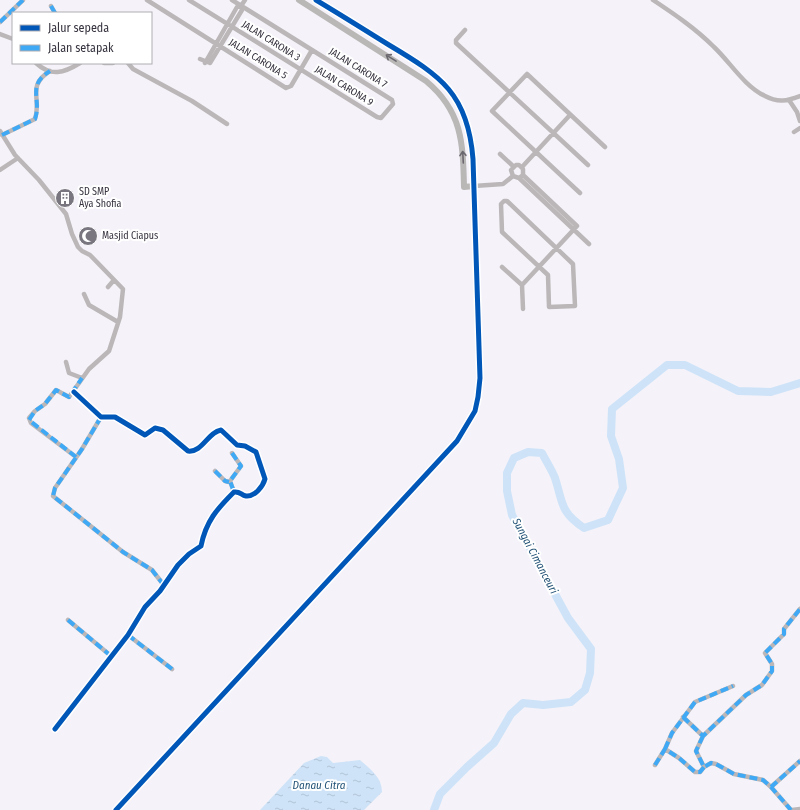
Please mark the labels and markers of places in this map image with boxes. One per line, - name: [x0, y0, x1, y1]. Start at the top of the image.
- place label: SD SMP Aya Shofia: [79, 186, 122, 210]
- building icon: SD SMP Aya Shofia: [54, 187, 76, 209]
- mosque icon: Masjid Ciapus: [77, 225, 99, 247]
- place label: Masjid Ciapus: [102, 230, 158, 242]

